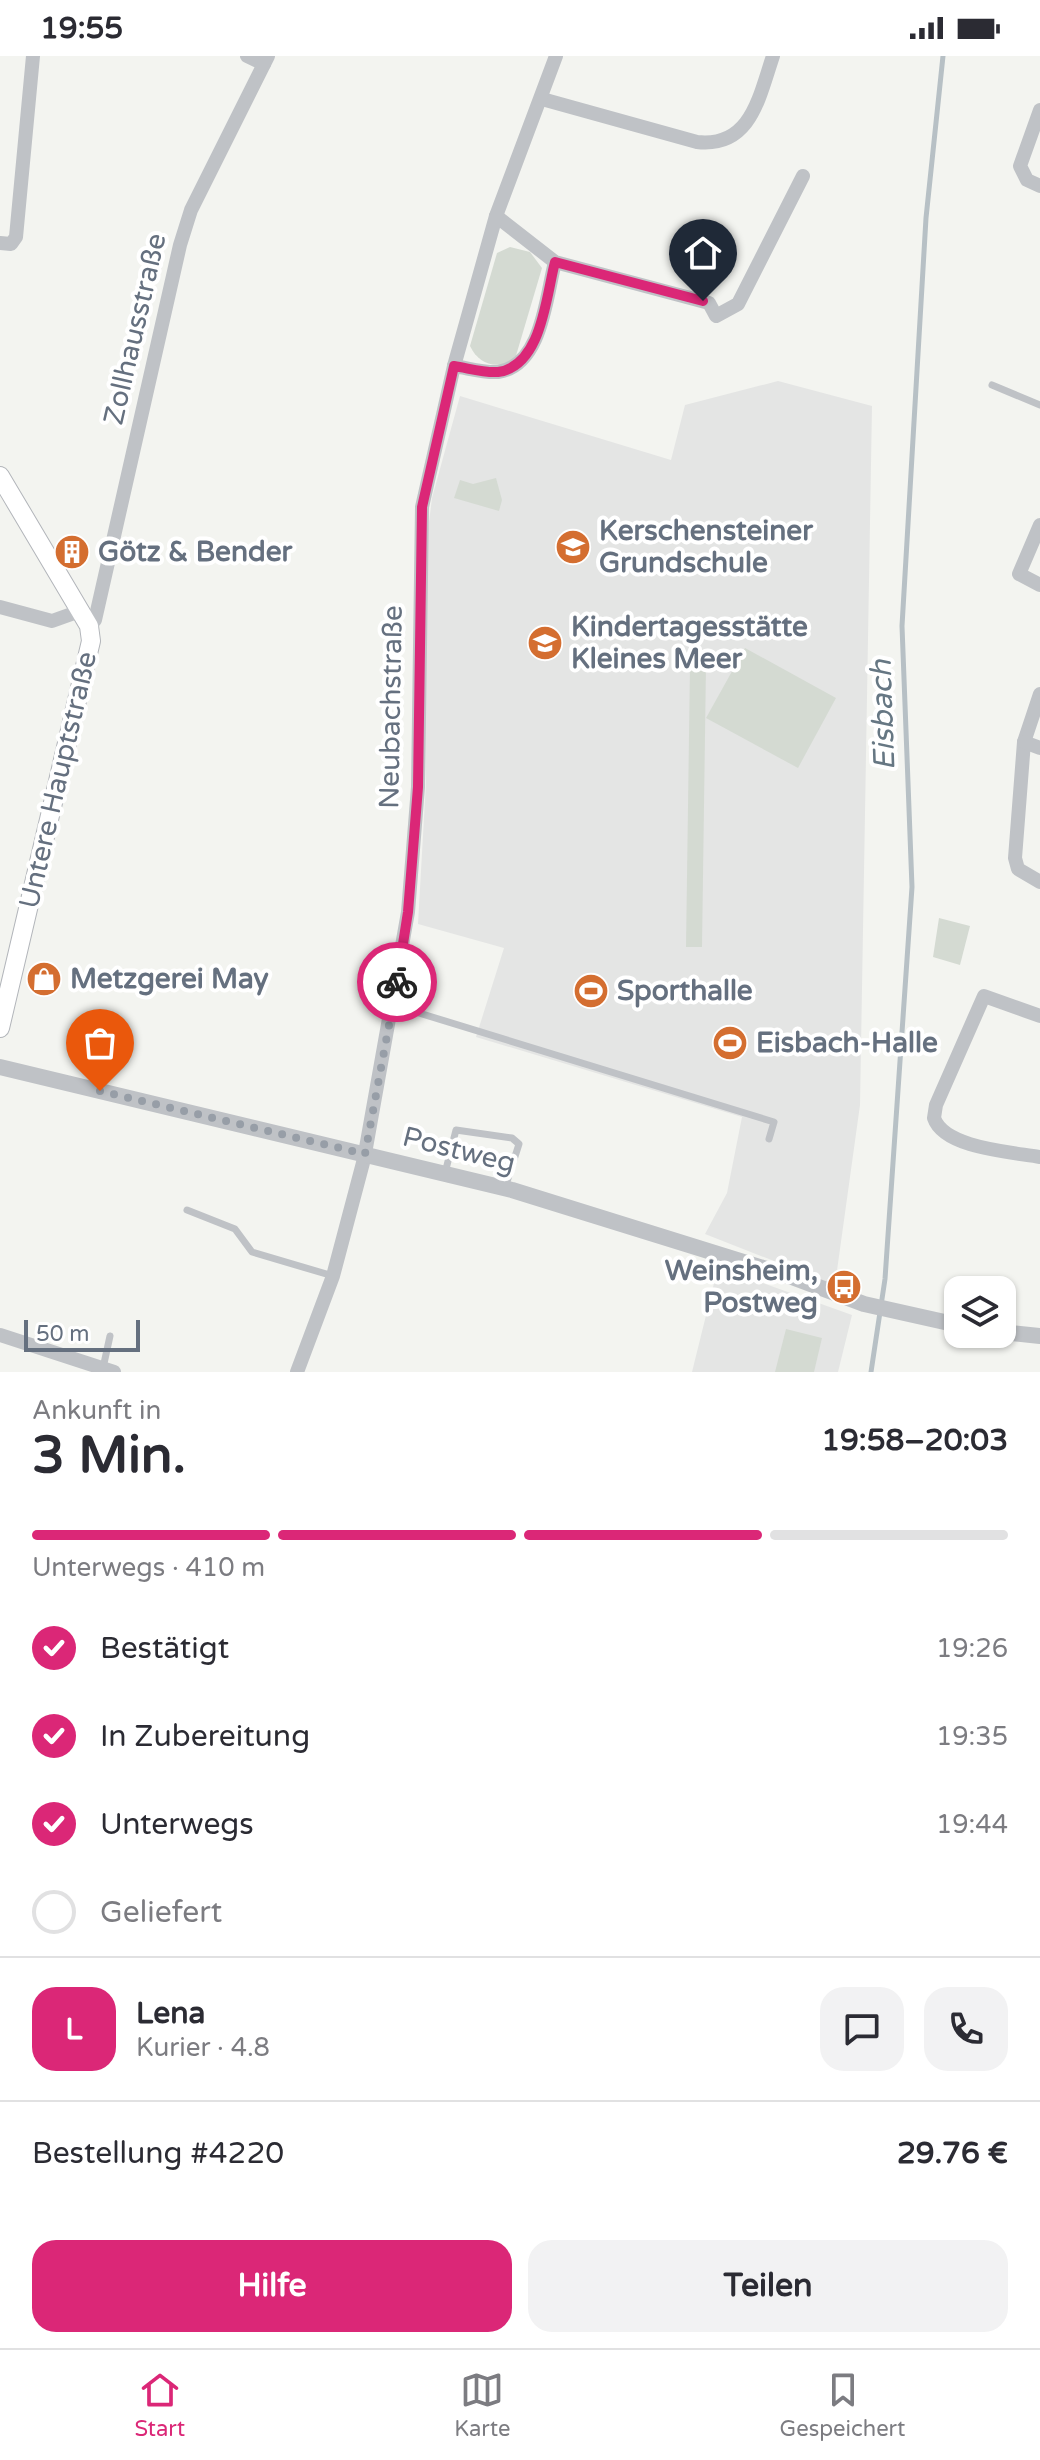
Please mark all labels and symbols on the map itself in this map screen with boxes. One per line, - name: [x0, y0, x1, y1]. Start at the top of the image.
- pin: [669, 219, 737, 301]
- street label: Zollhausstraße: [96, 230, 174, 428]
- place label: Kerschensteiner Grundschule: [599, 514, 814, 580]
- school or university icon: Kerschensteiner Grundschule: [554, 528, 592, 566]
- building icon: Götz & Bender: [53, 533, 91, 571]
- place label: Götz & Bender: [98, 535, 293, 569]
- street label: Neubachstraße: [372, 605, 410, 809]
- place label: Kindertagesstätte Kleines Meer: [571, 610, 808, 676]
- school or university icon: Kindertagesstätte Kleines Meer: [526, 624, 564, 662]
- street label: Untere Hauptstraße: [12, 648, 104, 912]
- water label: Eisbach: [863, 658, 903, 771]
- courier: [357, 942, 437, 1022]
- shop icon: Metzgerei May: [25, 960, 63, 998]
- place label: Metzgerei May: [70, 962, 269, 996]
- sports icon: Sporthalle: [572, 972, 610, 1010]
- place label: Sporthalle: [617, 974, 753, 1008]
- pin: [66, 1009, 134, 1091]
- sports icon: Eisbach-Halle: [711, 1024, 749, 1062]
- place label: Eisbach-Halle: [756, 1026, 938, 1060]
- street label: Postweg: [399, 1120, 519, 1180]
- place label: Weinsheim, Postweg: [665, 1254, 818, 1320]
- bus stop icon: Weinsheim, Postweg: [825, 1268, 863, 1306]
- scale bar: [24, 1316, 140, 1352]

